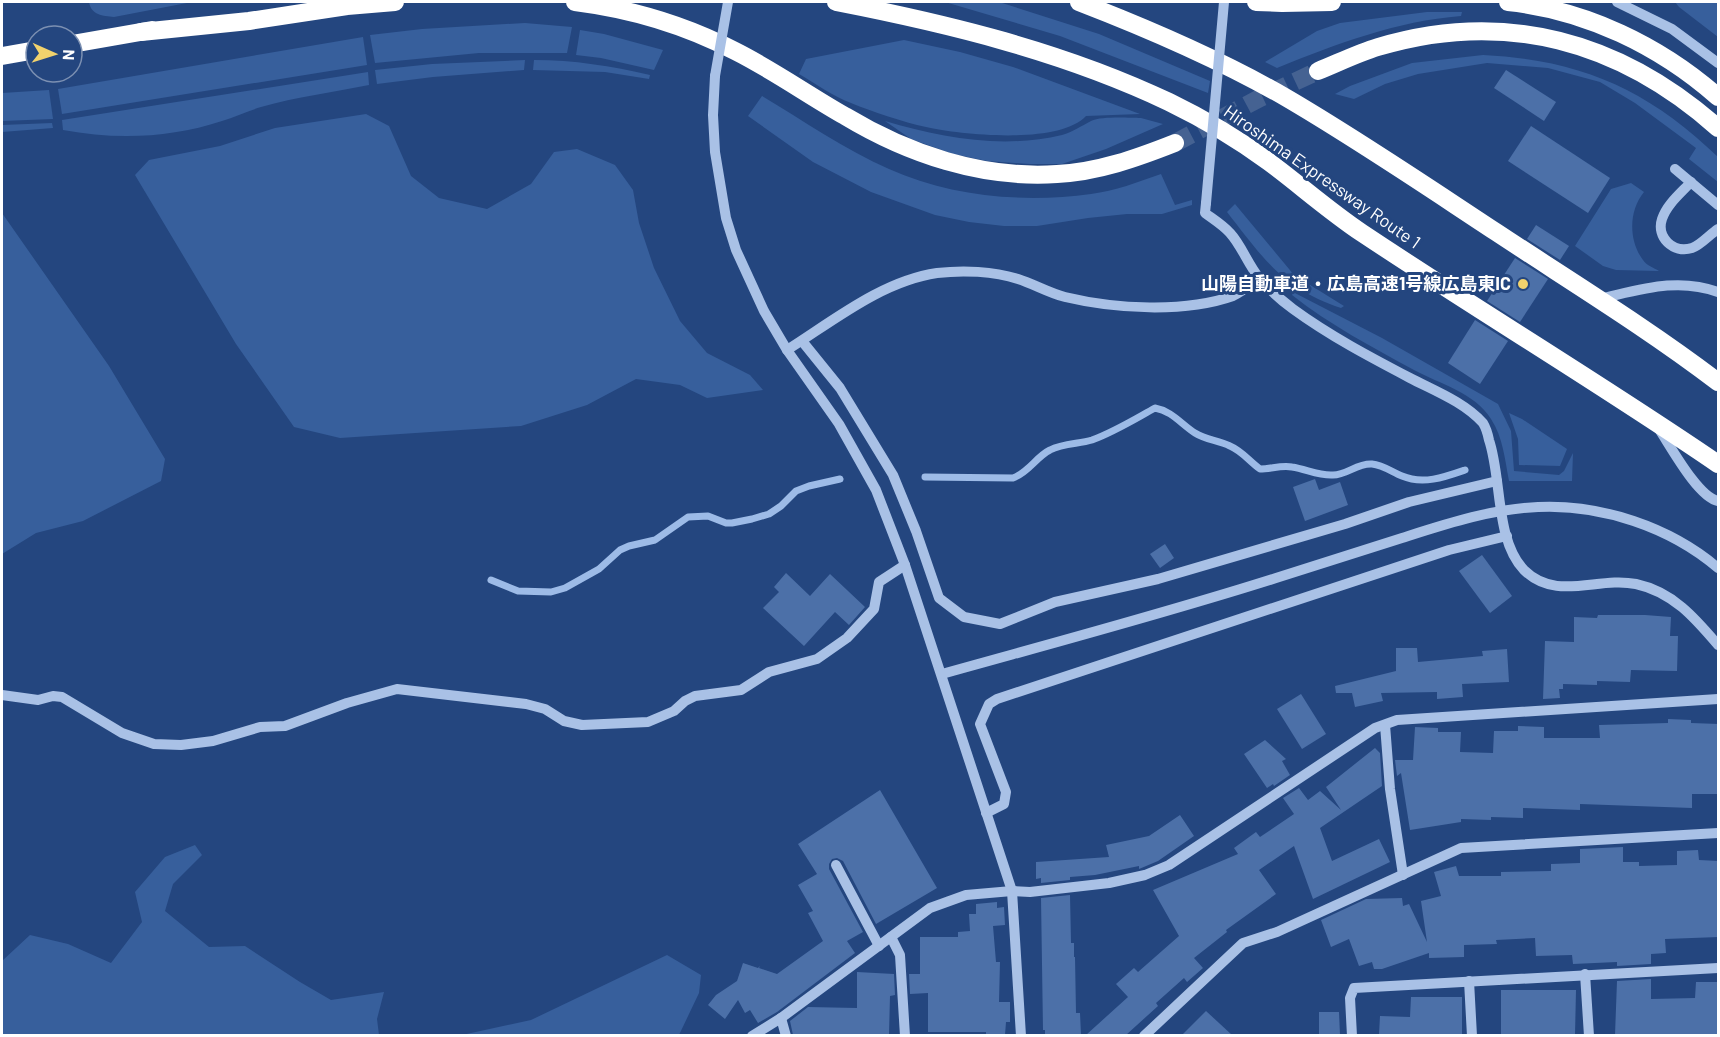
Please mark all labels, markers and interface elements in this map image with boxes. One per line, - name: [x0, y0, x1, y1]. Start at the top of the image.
- north arrow: [24, 24, 84, 84]
- text: N: [60, 49, 79, 61]
- street label: Hiroshima Expressway Route 1: [1220, 100, 1425, 253]
- place label: 山陽自動車道・広島高速1号線広島東IC: [1201, 272, 1511, 294]
- marker: 山陽自動車道・広島高速1号線広島東IC: [1516, 277, 1530, 291]

